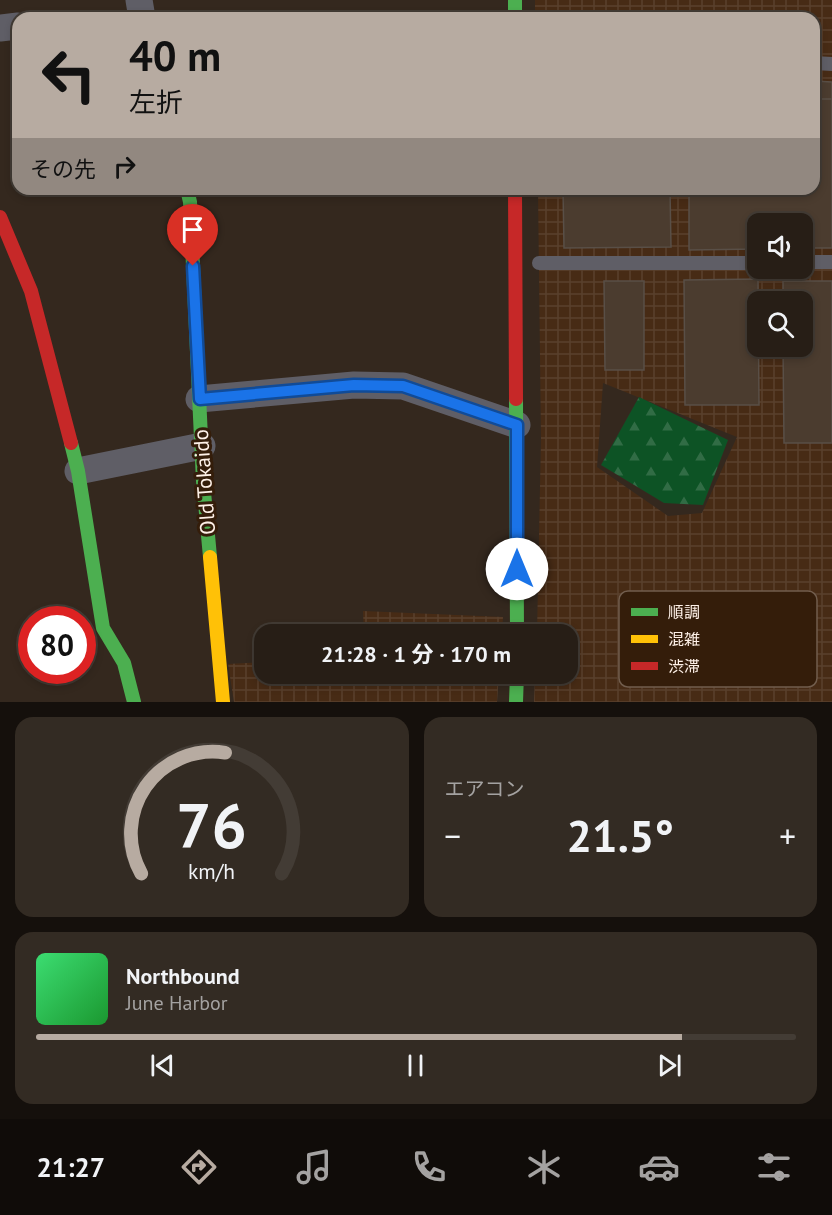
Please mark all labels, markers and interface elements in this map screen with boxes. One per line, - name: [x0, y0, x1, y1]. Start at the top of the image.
- text: 40 m: [129, 28, 221, 83]
- icon: left: [30, 36, 108, 114]
- text: 左折: [129, 85, 183, 119]
- icon: right: [108, 150, 141, 183]
- text: その先: [30, 155, 96, 183]
- pin: [167, 204, 218, 266]
- icon: arrive: [176, 213, 209, 246]
- map controls: [747, 213, 813, 357]
- button: sound: [747, 213, 813, 279]
- button: search: [747, 291, 813, 357]
- street label: Old Tokaido: [187, 428, 221, 536]
- position arrow: [485, 537, 549, 601]
- legend: [619, 591, 817, 687]
- text: 順調: [668, 602, 700, 622]
- speed limit sign: 80: [18, 606, 96, 684]
- text: 混雑: [668, 629, 700, 649]
- text: 21:28 · 1 分 · 170 m: [321, 640, 511, 668]
- text: 渋滞: [668, 656, 700, 676]
- text: エアコン: [445, 776, 525, 802]
- text: 76: [176, 784, 247, 865]
- text: 21.5°: [567, 806, 674, 864]
- text: −: [445, 814, 461, 857]
- text: +: [779, 814, 796, 857]
- text: km/h: [188, 857, 235, 885]
- text: Northbound: [126, 962, 240, 990]
- text: June Harbor: [126, 990, 228, 1016]
- icon: previous: [146, 1049, 179, 1082]
- icon: pause: [399, 1049, 432, 1082]
- icon: next: [653, 1049, 686, 1082]
- icon: directions: [178, 1146, 220, 1188]
- icon: music: [293, 1146, 335, 1188]
- icon: phone: [408, 1146, 450, 1188]
- icon: climate: [523, 1146, 565, 1188]
- icon: car: [638, 1146, 680, 1188]
- icon: filters: [753, 1146, 795, 1188]
- text: 21:27: [37, 1150, 105, 1184]

